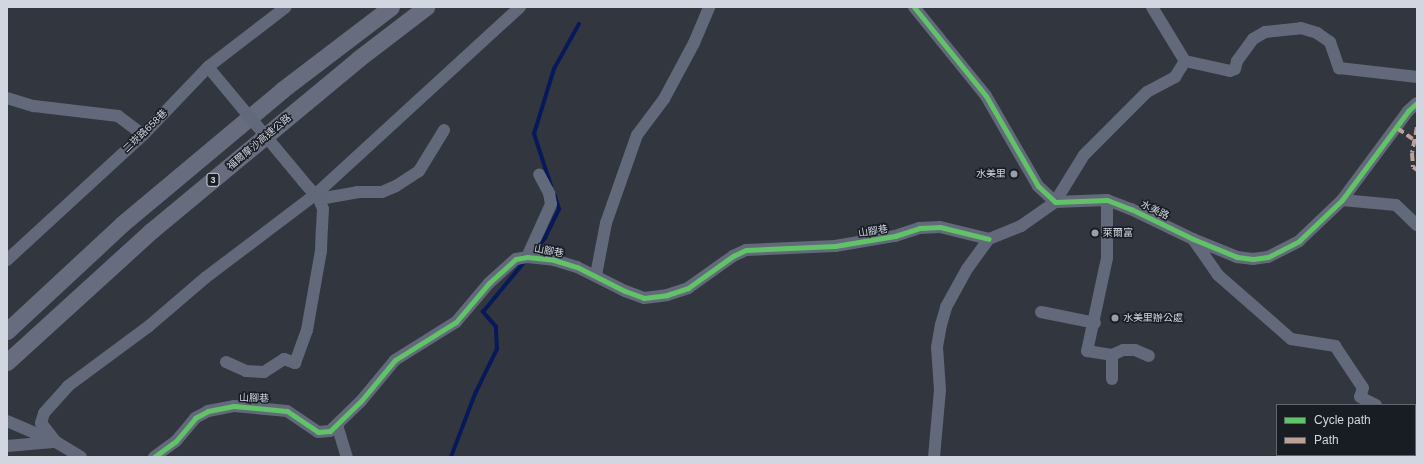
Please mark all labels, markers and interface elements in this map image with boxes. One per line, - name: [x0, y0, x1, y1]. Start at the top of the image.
- street label: 二崁路658巷: [120, 107, 170, 155]
- street label: 福爾摩沙高速公路: [225, 112, 293, 172]
- place label: 水美里: [976, 168, 1006, 180]
- marker: 水美里: [1009, 169, 1019, 179]
- road number: 3: [206, 173, 220, 187]
- street label: 水美路: [1139, 198, 1171, 222]
- street label: 山腳巷: [857, 223, 889, 239]
- place label: 萊爾富: [1103, 227, 1133, 239]
- marker: 萊爾富: [1090, 228, 1100, 238]
- street label: 山腳巷: [533, 242, 565, 260]
- place label: 水美里辦公處: [1123, 312, 1183, 324]
- marker: 水美里辦公處: [1110, 313, 1120, 323]
- street label: 山腳巷: [239, 391, 269, 405]
- legend: [1276, 404, 1416, 456]
- text: Cycle path: [1314, 413, 1371, 427]
- text: Path: [1314, 433, 1339, 447]

